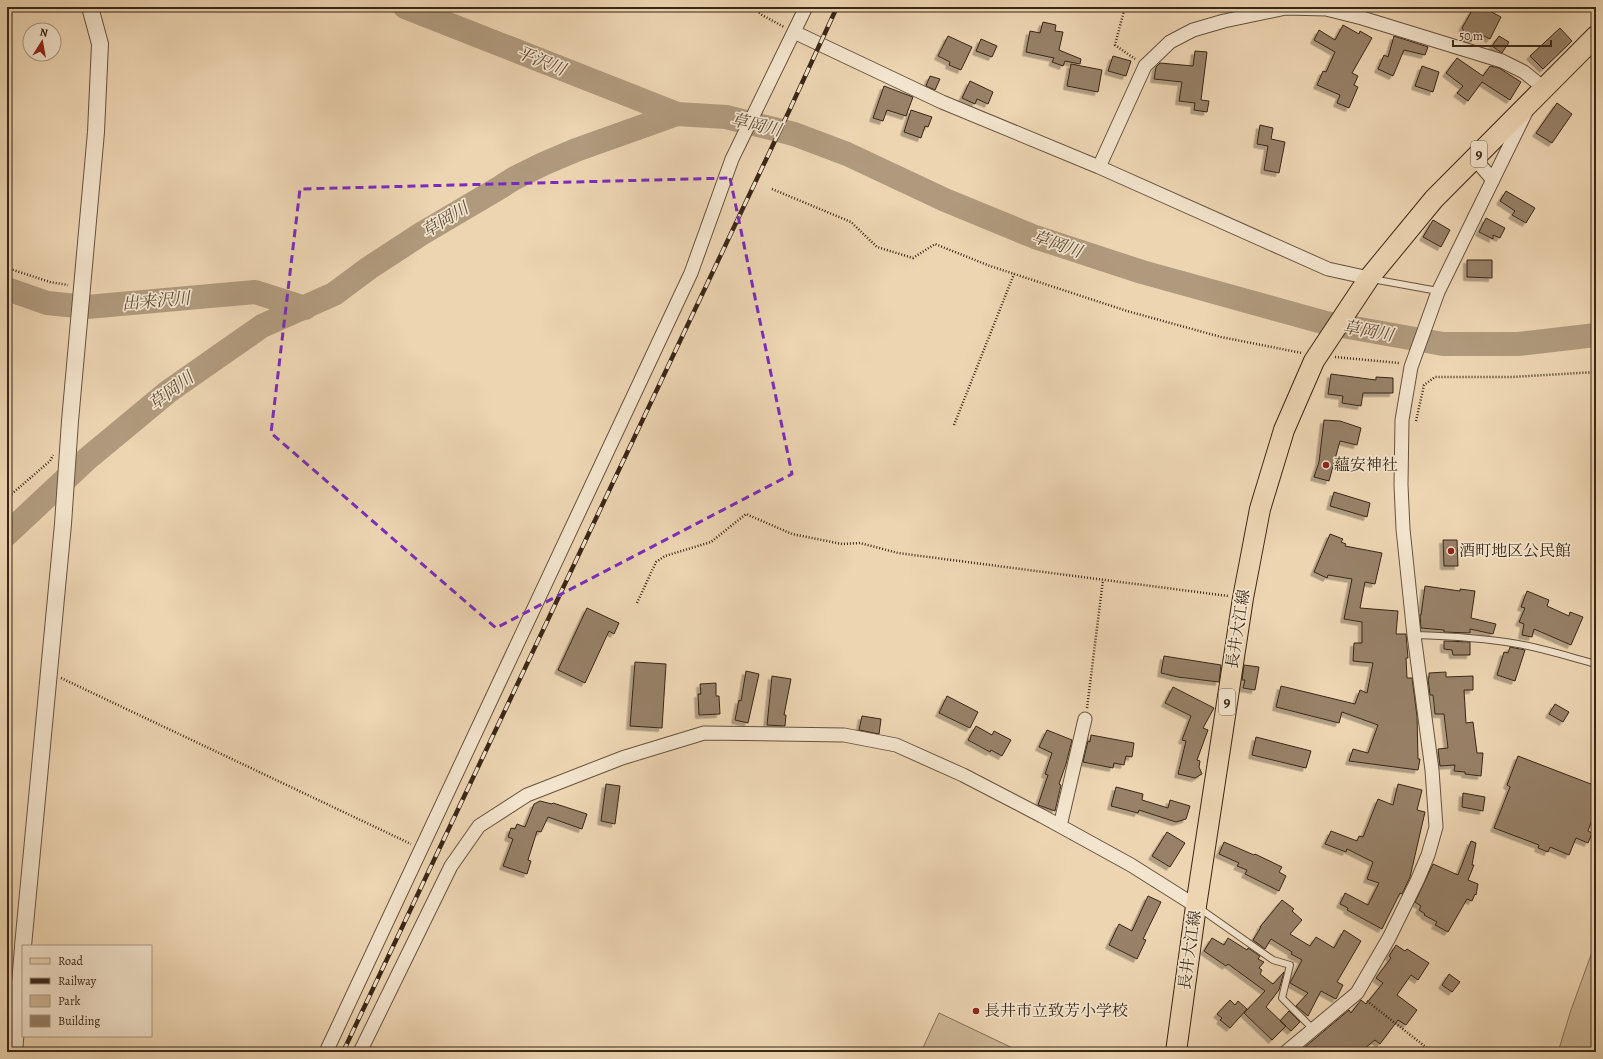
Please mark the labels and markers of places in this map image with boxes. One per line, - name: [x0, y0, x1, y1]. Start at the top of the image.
- place label: 蘊安神社: [1334, 454, 1398, 476]
- marker: 蘊安神社: [1321, 460, 1331, 470]
- place label: 酒町地区公民館: [1459, 540, 1571, 562]
- marker: 酒町地区公民館: [1446, 546, 1456, 556]
- place label: 長井市立致芳小学校: [984, 1000, 1128, 1022]
- marker: 長井市立致芳小学校: [971, 1006, 981, 1016]

